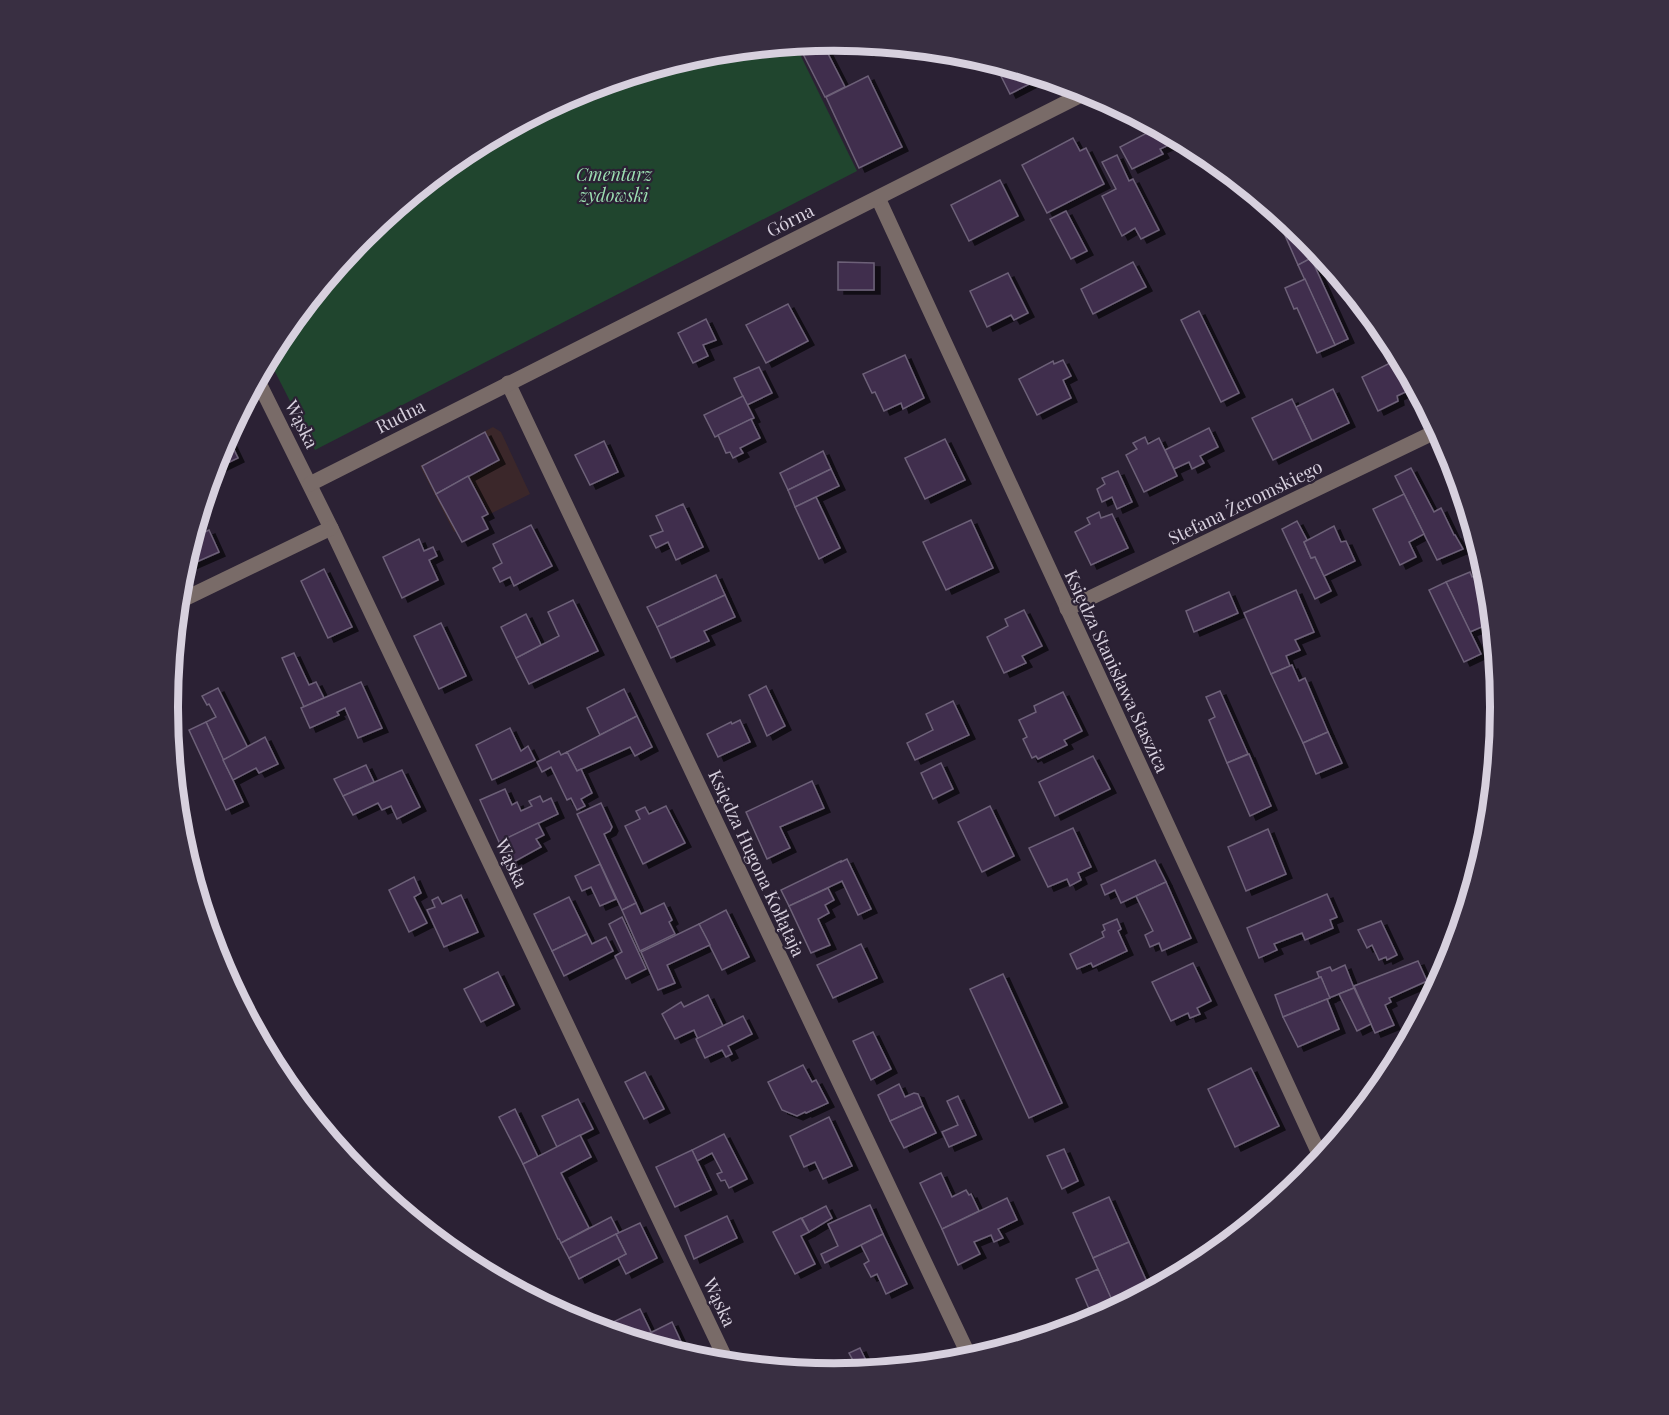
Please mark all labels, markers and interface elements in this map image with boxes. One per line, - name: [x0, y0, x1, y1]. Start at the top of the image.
- park label: Cmentarz żydowski: [576, 162, 653, 207]
- street label: Górna: [762, 198, 818, 242]
- street label: Rudna: [371, 393, 429, 439]
- street label: Wąska: [279, 395, 324, 452]
- street label: Stefana Żeromskiego: [1164, 454, 1326, 550]
- street label: Księdza Stanisława Staszica: [1059, 566, 1175, 776]
- street label: Księdza Hugona Kołłątaja: [703, 766, 811, 960]
- street label: Wąska: [490, 834, 534, 891]
- street label: Wąska: [698, 1273, 742, 1330]

